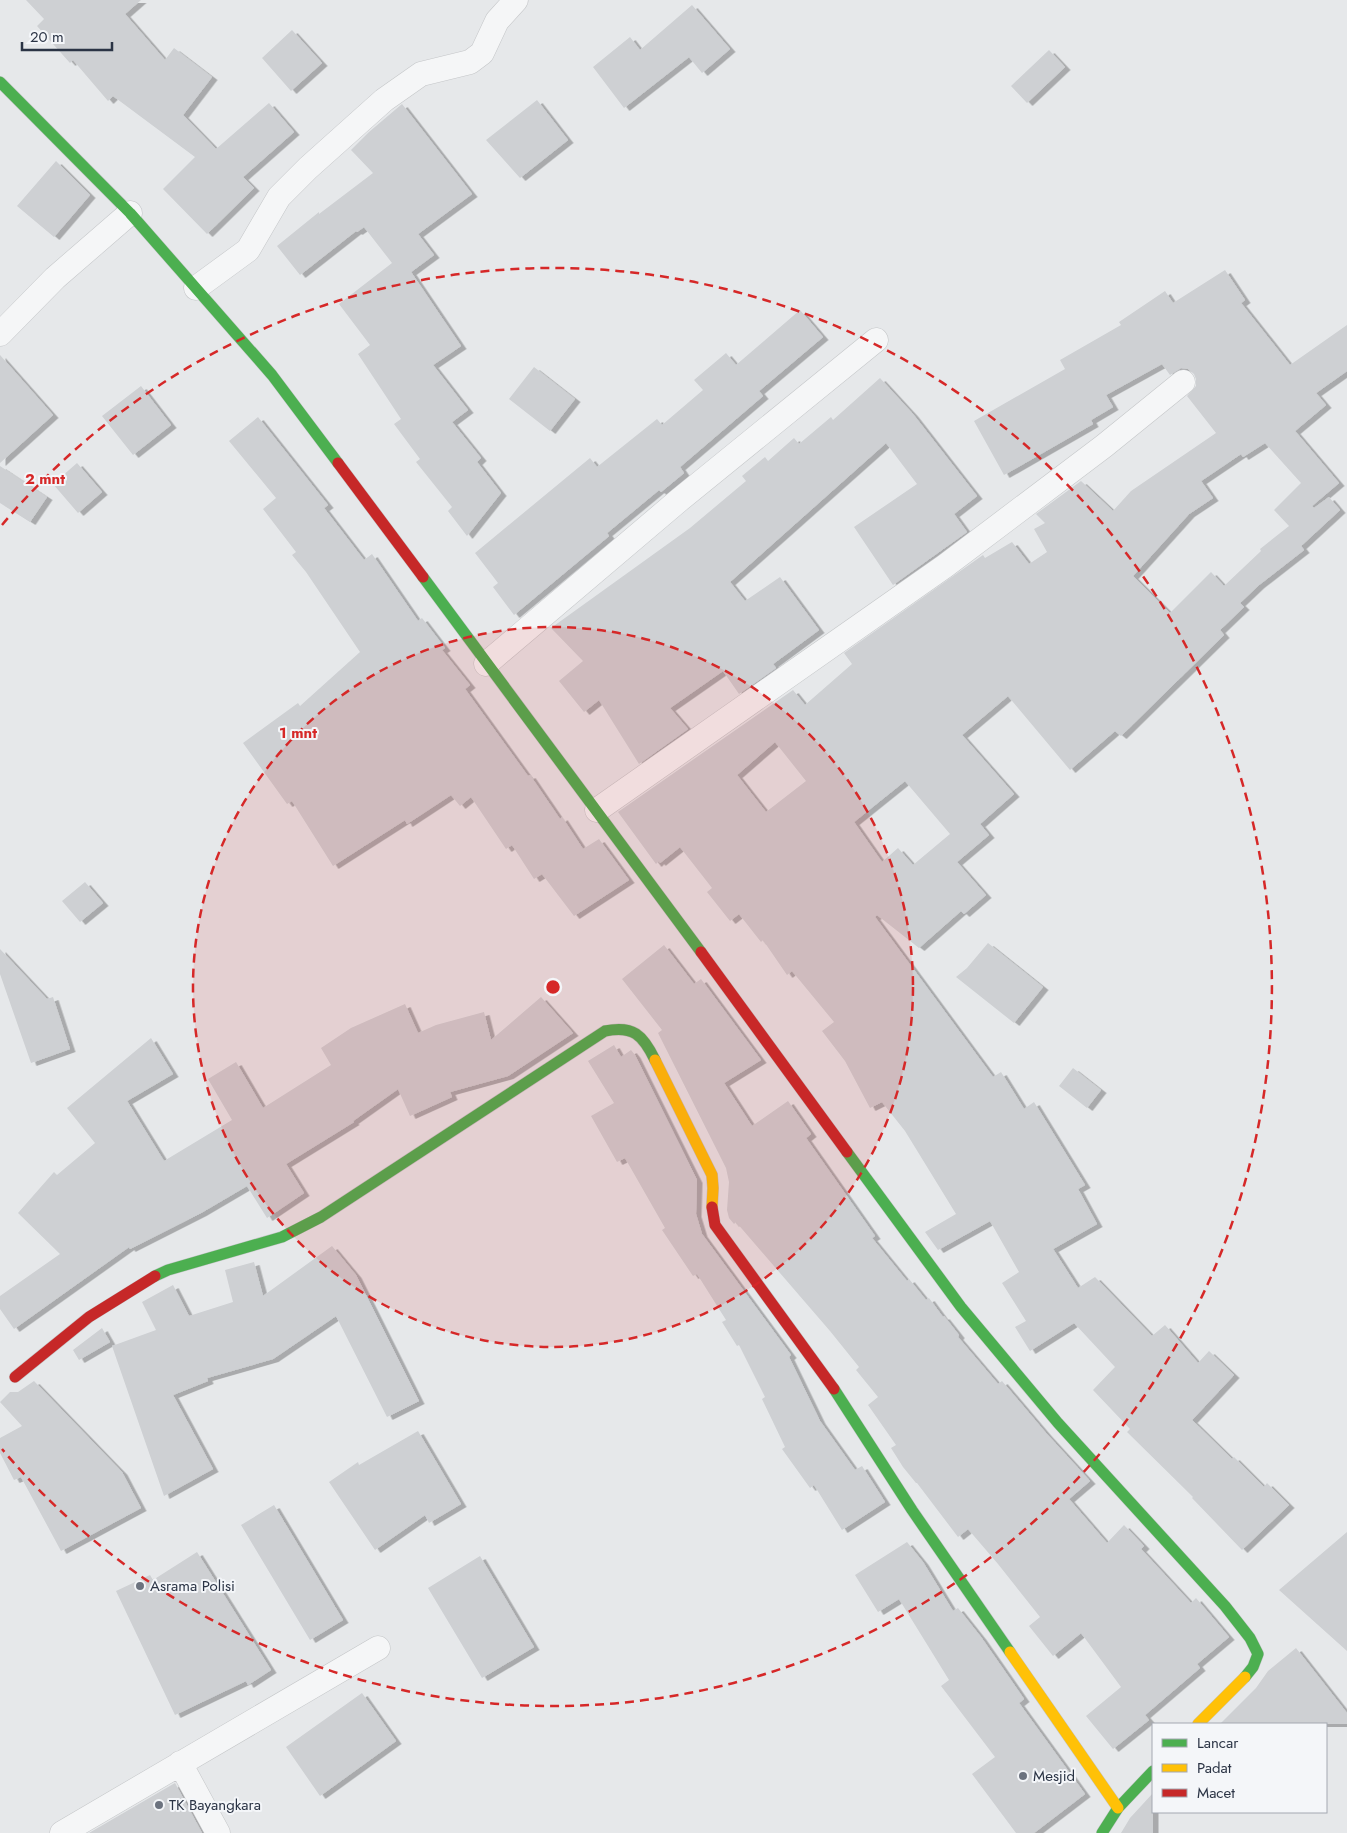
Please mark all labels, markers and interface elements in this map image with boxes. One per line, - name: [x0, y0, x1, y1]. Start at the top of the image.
- scale bar: [22, 20, 112, 52]
- text: 20 m: [30, 26, 64, 48]
- text: 2 mnt: [25, 468, 65, 490]
- text: 1 mnt: [279, 722, 317, 744]
- centre of rings: [544, 978, 562, 996]
- place label: Asrama Polisi: [150, 1575, 235, 1597]
- marker: Asrama Polisi: [134, 1580, 146, 1592]
- legend: [1152, 1723, 1327, 1813]
- text: Lancar: [1197, 1732, 1239, 1754]
- text: Padat: [1197, 1757, 1232, 1779]
- place label: Mesjid: [1033, 1765, 1075, 1787]
- marker: Mesjid: [1017, 1770, 1029, 1782]
- text: Macet: [1197, 1782, 1235, 1804]
- place label: TK Bayangkara: [169, 1794, 261, 1816]
- marker: TK Bayangkara: [153, 1799, 165, 1811]

